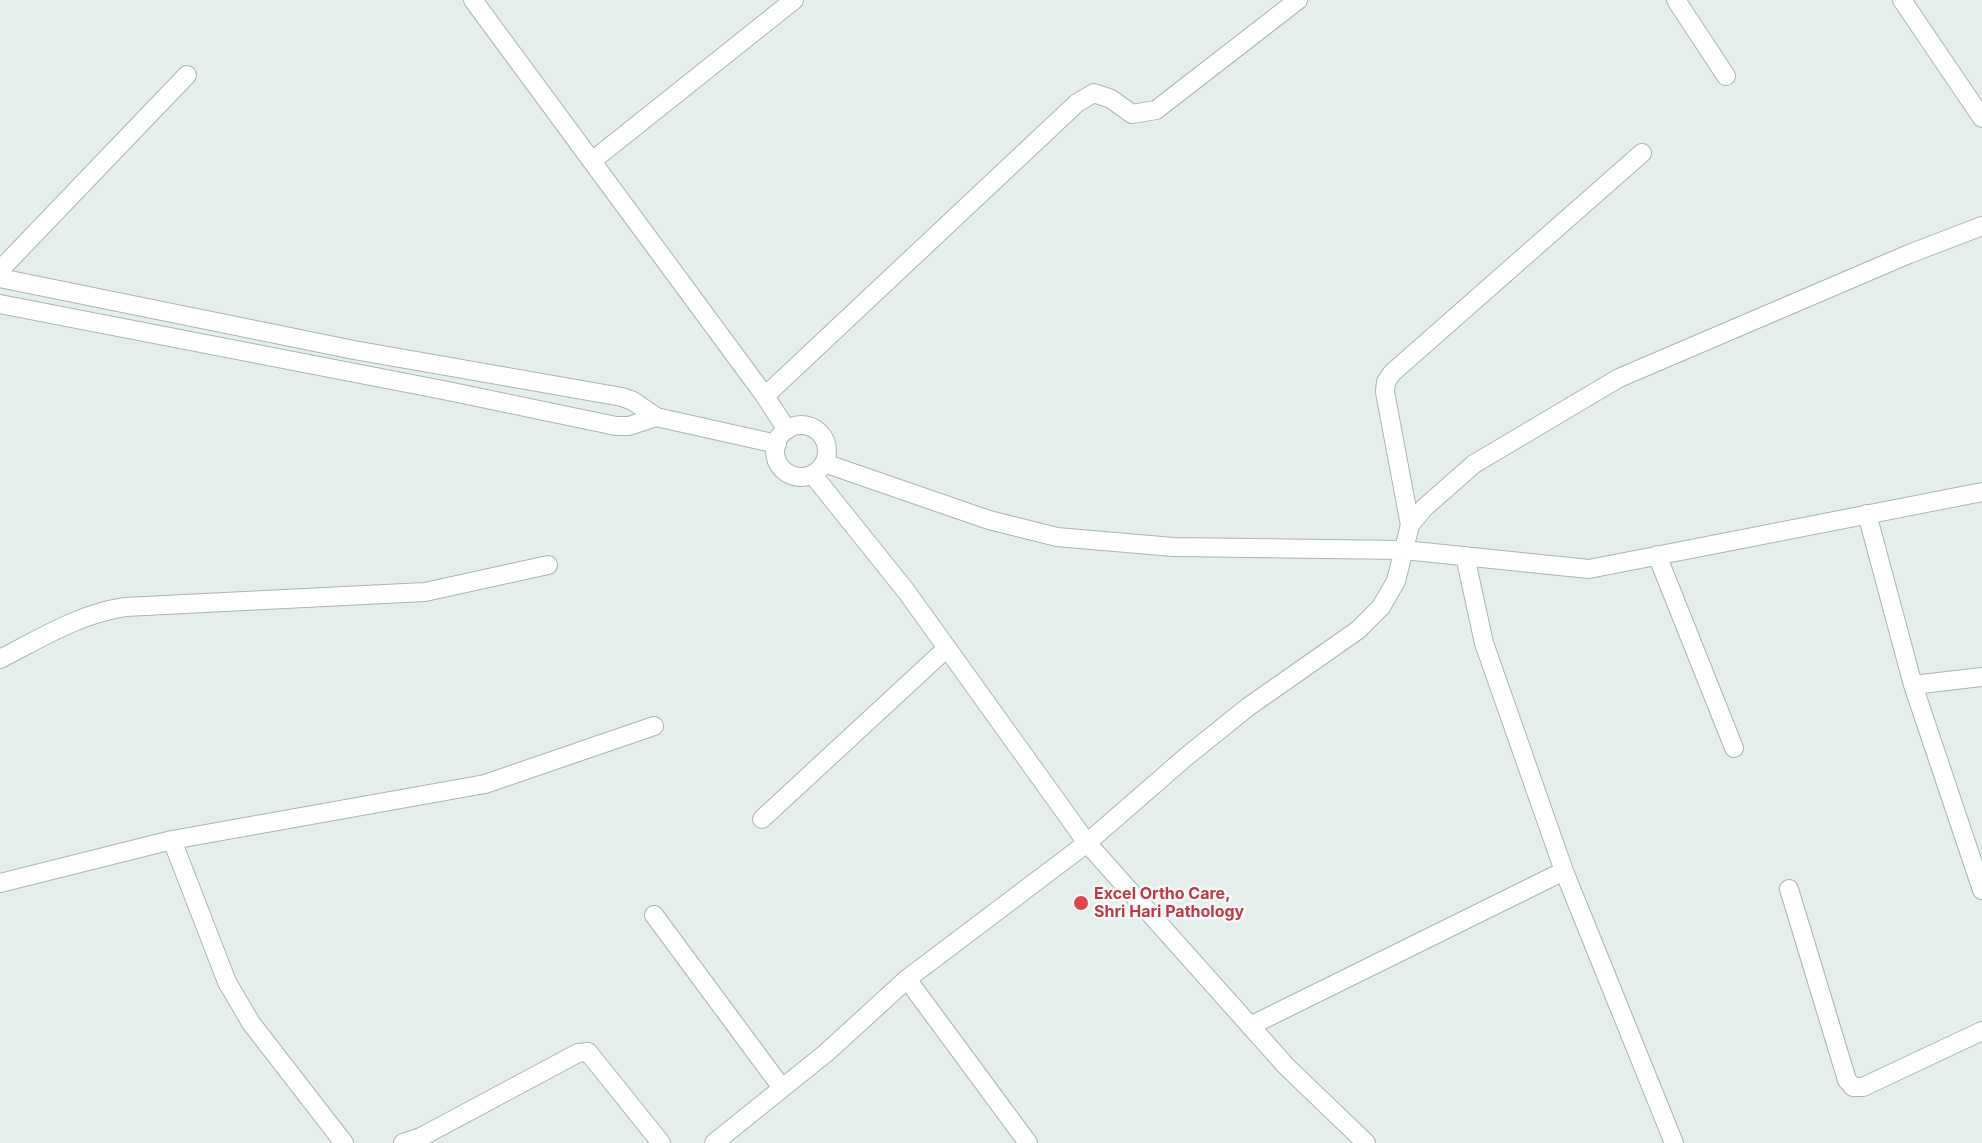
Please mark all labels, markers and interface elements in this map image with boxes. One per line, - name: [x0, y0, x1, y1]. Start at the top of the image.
- place label: Excel Ortho Care, Shri Hari Pathology: [1094, 884, 1244, 922]
- marker: Excel Ortho Care, Shri Hari Pathology: [1072, 894, 1090, 912]

